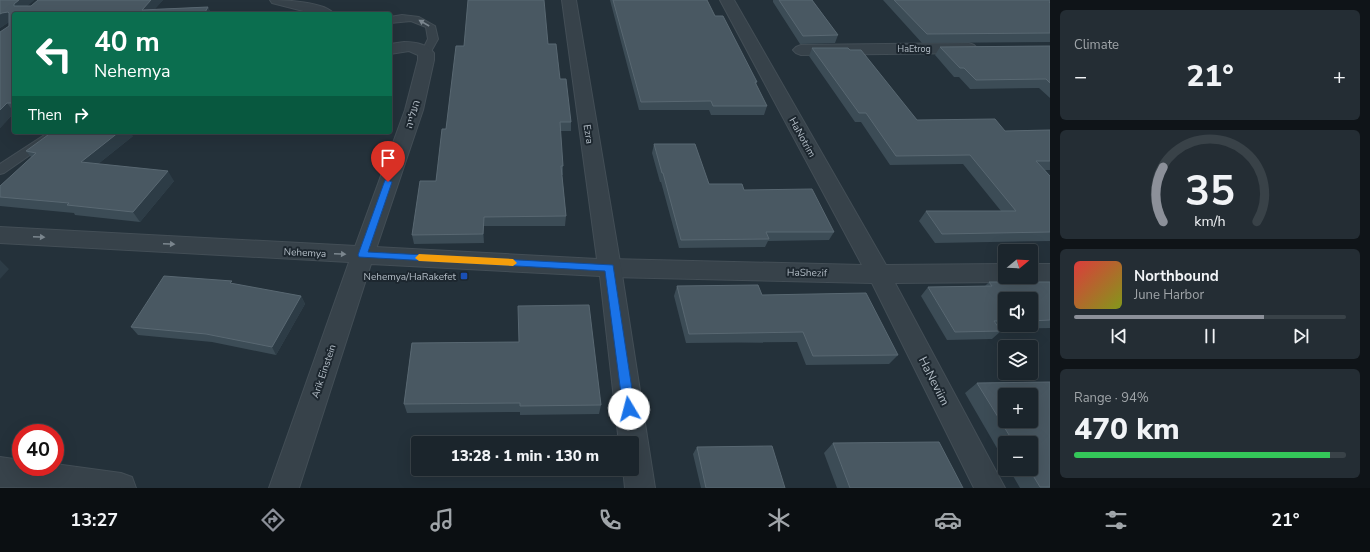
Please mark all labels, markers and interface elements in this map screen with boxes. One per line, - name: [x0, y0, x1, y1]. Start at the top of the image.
- one-way arrow: [418, 19, 430, 26]
- text: 40 m: [94, 23, 160, 61]
- icon: left: [28, 28, 80, 80]
- text: Climate: [1074, 36, 1119, 54]
- street label: HaEtrog: [897, 43, 931, 55]
- text: 21°: [1186, 56, 1234, 97]
- text: Nehemya: [94, 59, 171, 83]
- text: −: [1074, 62, 1087, 92]
- text: +: [1333, 62, 1346, 92]
- street label: העלייה: [402, 98, 424, 130]
- icon: right: [70, 104, 92, 126]
- text: Then: [28, 105, 62, 125]
- street label: HaNotrim: [785, 115, 819, 160]
- street label: Ezra: [580, 124, 596, 145]
- pin: [371, 141, 405, 182]
- icon: arrive: [377, 147, 399, 169]
- text: 35: [1185, 163, 1235, 220]
- text: km/h: [1194, 212, 1226, 231]
- one-way arrow: [33, 234, 45, 241]
- one-way arrow: [163, 241, 175, 248]
- north arrow: [998, 244, 1038, 284]
- map controls: [998, 244, 1038, 476]
- street label: Nehemya: [283, 245, 327, 261]
- one-way arrow: [334, 250, 347, 257]
- street label: HaShezif: [787, 266, 828, 280]
- text: Northbound: [1134, 266, 1219, 286]
- place label: Nehemya/HaRakefet: [364, 270, 456, 284]
- marker: Nehemya/HaRakefet: [459, 271, 469, 281]
- text: June Harbor: [1134, 286, 1204, 304]
- button: sound: [998, 292, 1038, 332]
- icon: previous: [1108, 325, 1130, 347]
- icon: pause: [1199, 325, 1221, 347]
- icon: next: [1290, 325, 1312, 347]
- button: layers: [998, 340, 1038, 380]
- street label: Arik Einstein: [308, 343, 340, 400]
- street label: HaNeviim: [915, 354, 953, 408]
- position arrow: [608, 388, 650, 430]
- button: +: [998, 388, 1038, 428]
- text: Range · 94%: [1074, 389, 1149, 407]
- text: 470 km: [1074, 409, 1180, 450]
- speed limit sign: 40: [12, 424, 64, 476]
- button: −: [998, 436, 1038, 476]
- text: 13:28 · 1 min · 130 m: [451, 446, 599, 466]
- icon: directions: [259, 506, 287, 534]
- icon: music: [428, 506, 456, 534]
- icon: phone: [596, 506, 624, 534]
- icon: climate: [765, 506, 793, 534]
- icon: car: [934, 506, 962, 534]
- icon: filters: [1102, 506, 1130, 534]
- text: 13:27: [70, 508, 118, 532]
- text: 21°: [1271, 508, 1300, 532]

